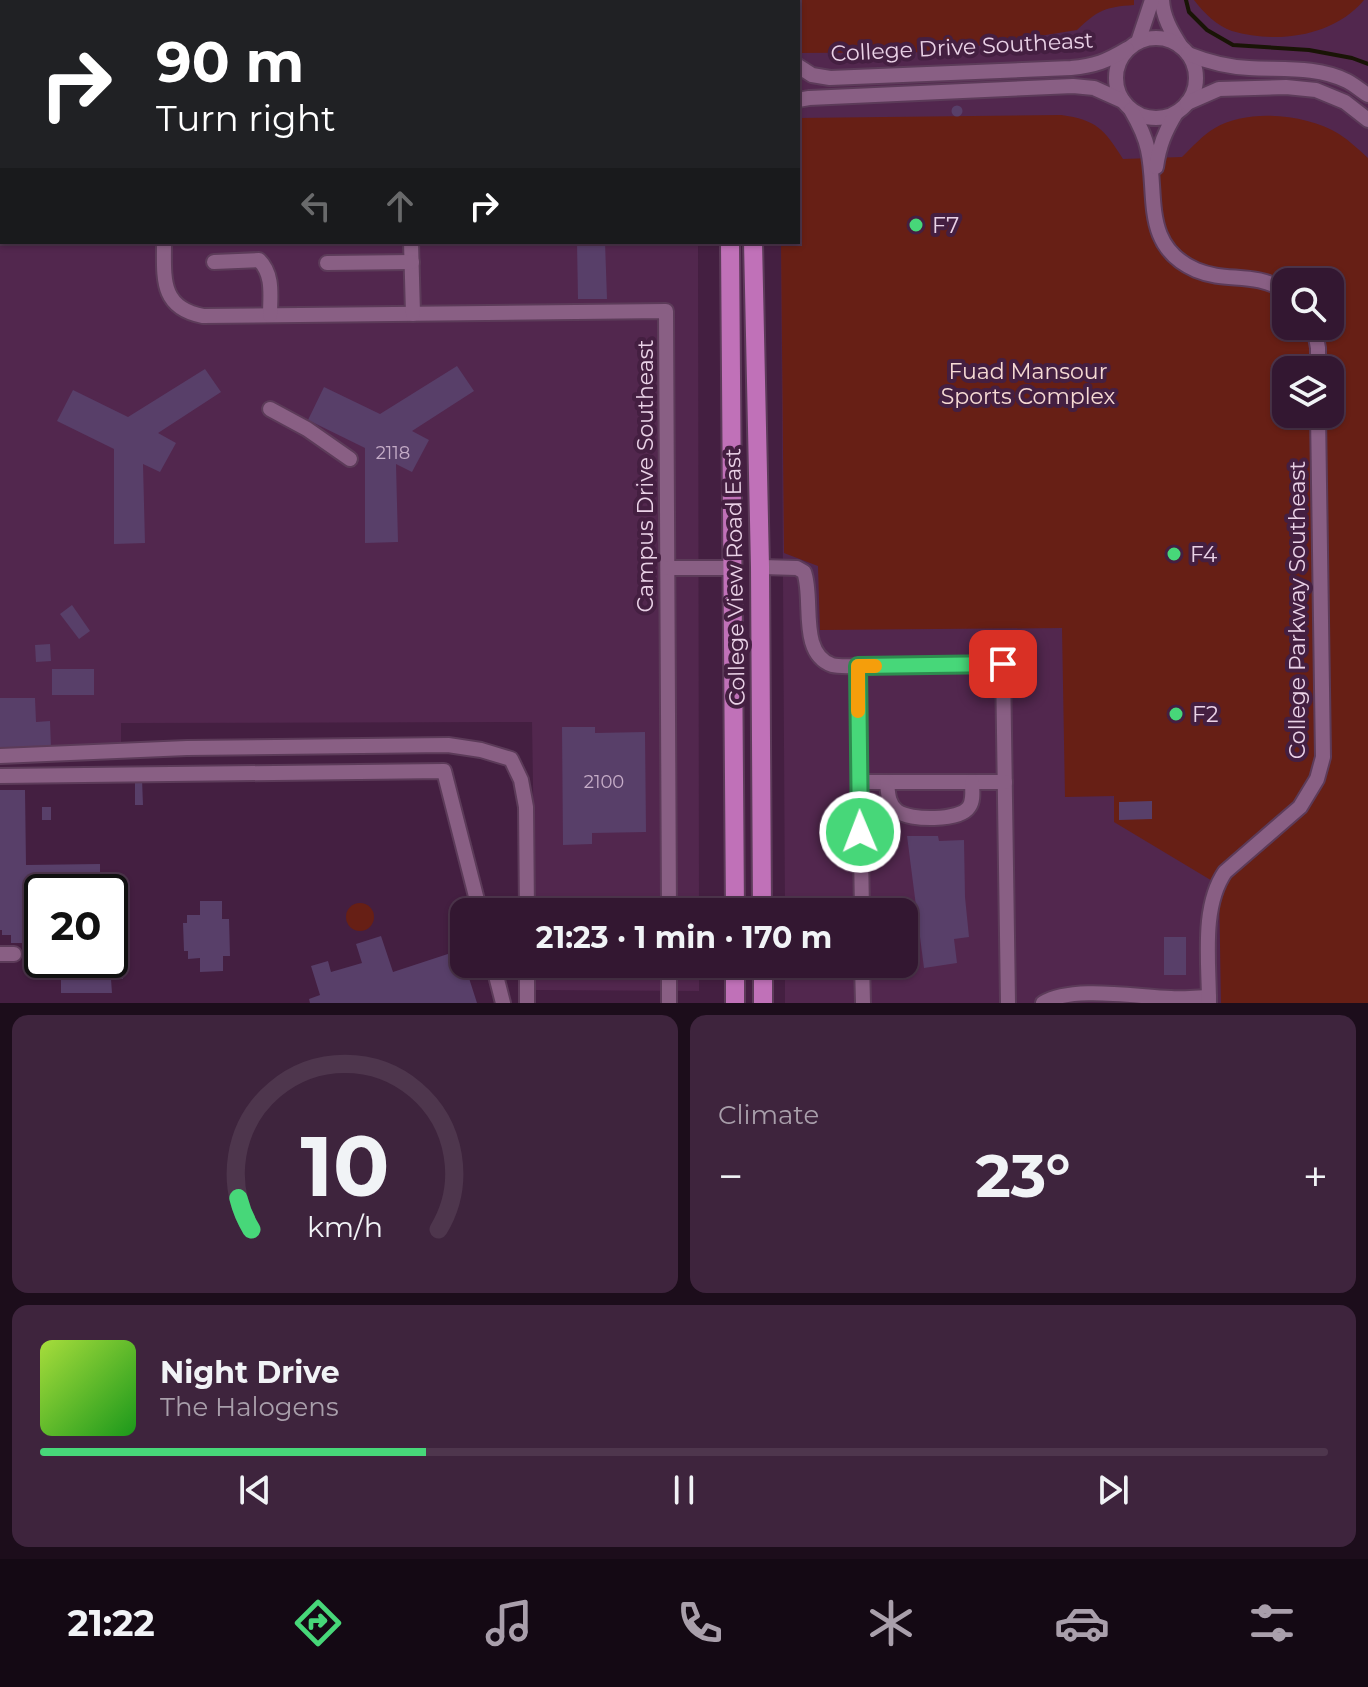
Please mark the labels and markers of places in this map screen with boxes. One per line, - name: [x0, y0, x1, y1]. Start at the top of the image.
- place label: F7: [932, 212, 959, 239]
- marker: F7: [907, 216, 925, 234]
- place label: F4: [1190, 541, 1218, 568]
- marker: F4: [1165, 545, 1183, 563]
- pin: [969, 630, 1037, 698]
- place label: F2: [1192, 701, 1218, 728]
- marker: F2: [1167, 705, 1185, 723]

